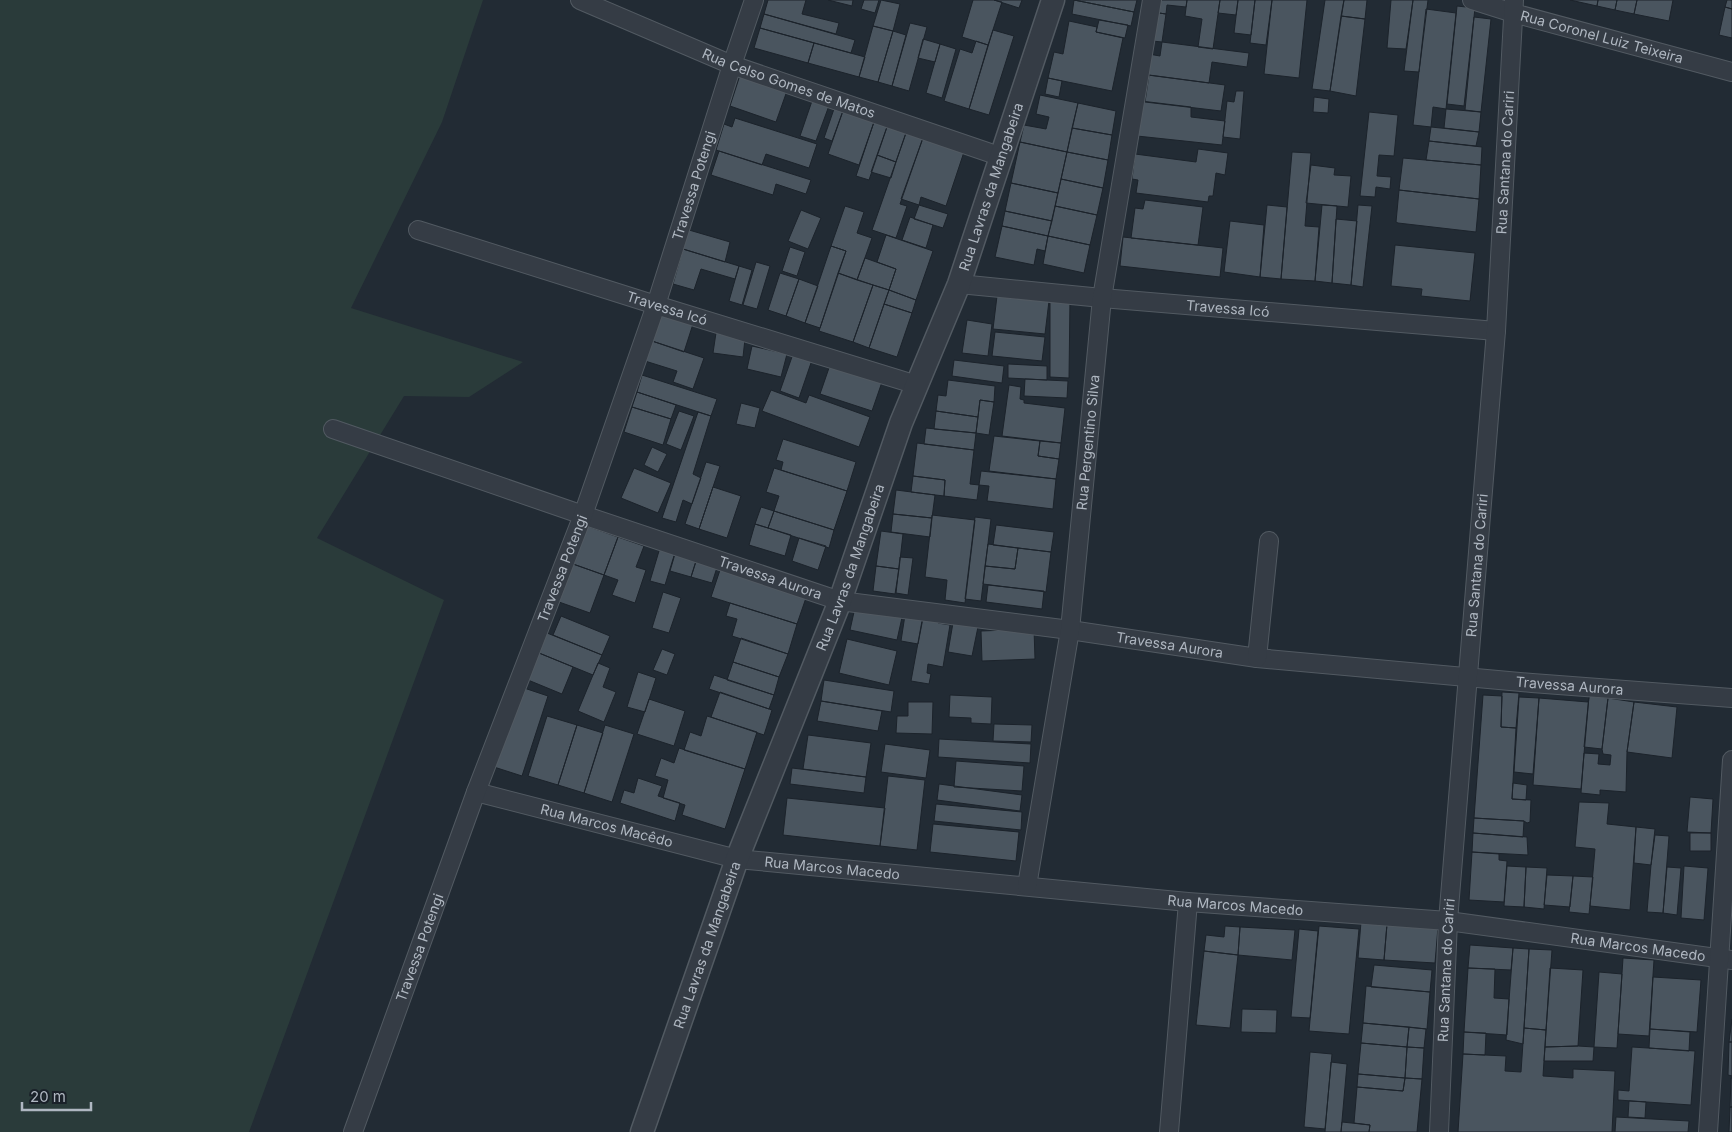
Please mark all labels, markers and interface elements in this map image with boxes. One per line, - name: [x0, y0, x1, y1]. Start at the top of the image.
- street label: Rua Coronel Luiz Teixeira: [1519, 6, 1685, 66]
- street label: Rua Celso Gomes de Matos: [700, 44, 878, 121]
- street label: Rua Santana do Cariri: [1492, 90, 1517, 235]
- street label: Rua Lavras da Mangabeira: [955, 100, 1026, 273]
- street label: Travessa Potengi: [668, 129, 719, 242]
- street label: Travessa Icó: [625, 287, 710, 328]
- street label: Travessa Icó: [1185, 296, 1270, 320]
- street label: Rua Pergentino Silva: [1073, 374, 1103, 511]
- street label: Rua Lavras da Mangabeira: [812, 482, 887, 653]
- street label: Rua Santana do Cariri: [1462, 493, 1491, 638]
- street label: Travessa Potengi: [533, 512, 590, 625]
- street label: Travessa Aurora: [717, 552, 825, 602]
- street label: Travessa Aurora: [1115, 628, 1224, 661]
- street label: Travessa Aurora: [1515, 673, 1624, 698]
- street label: Rua Marcos Macêdo: [539, 800, 675, 850]
- street label: Rua Marcos Macedo: [764, 853, 901, 882]
- street label: Rua Lavras da Mangabeira: [670, 859, 744, 1031]
- street label: Travessa Potengi: [392, 891, 447, 1004]
- street label: Rua Marcos Macedo: [1167, 891, 1304, 918]
- street label: Rua Santana do Cariri: [1434, 898, 1458, 1042]
- street label: Rua Marcos Macedo: [1570, 929, 1707, 964]
- scale bar: [22, 1080, 91, 1112]
- text: 20 m: [30, 1087, 66, 1106]

